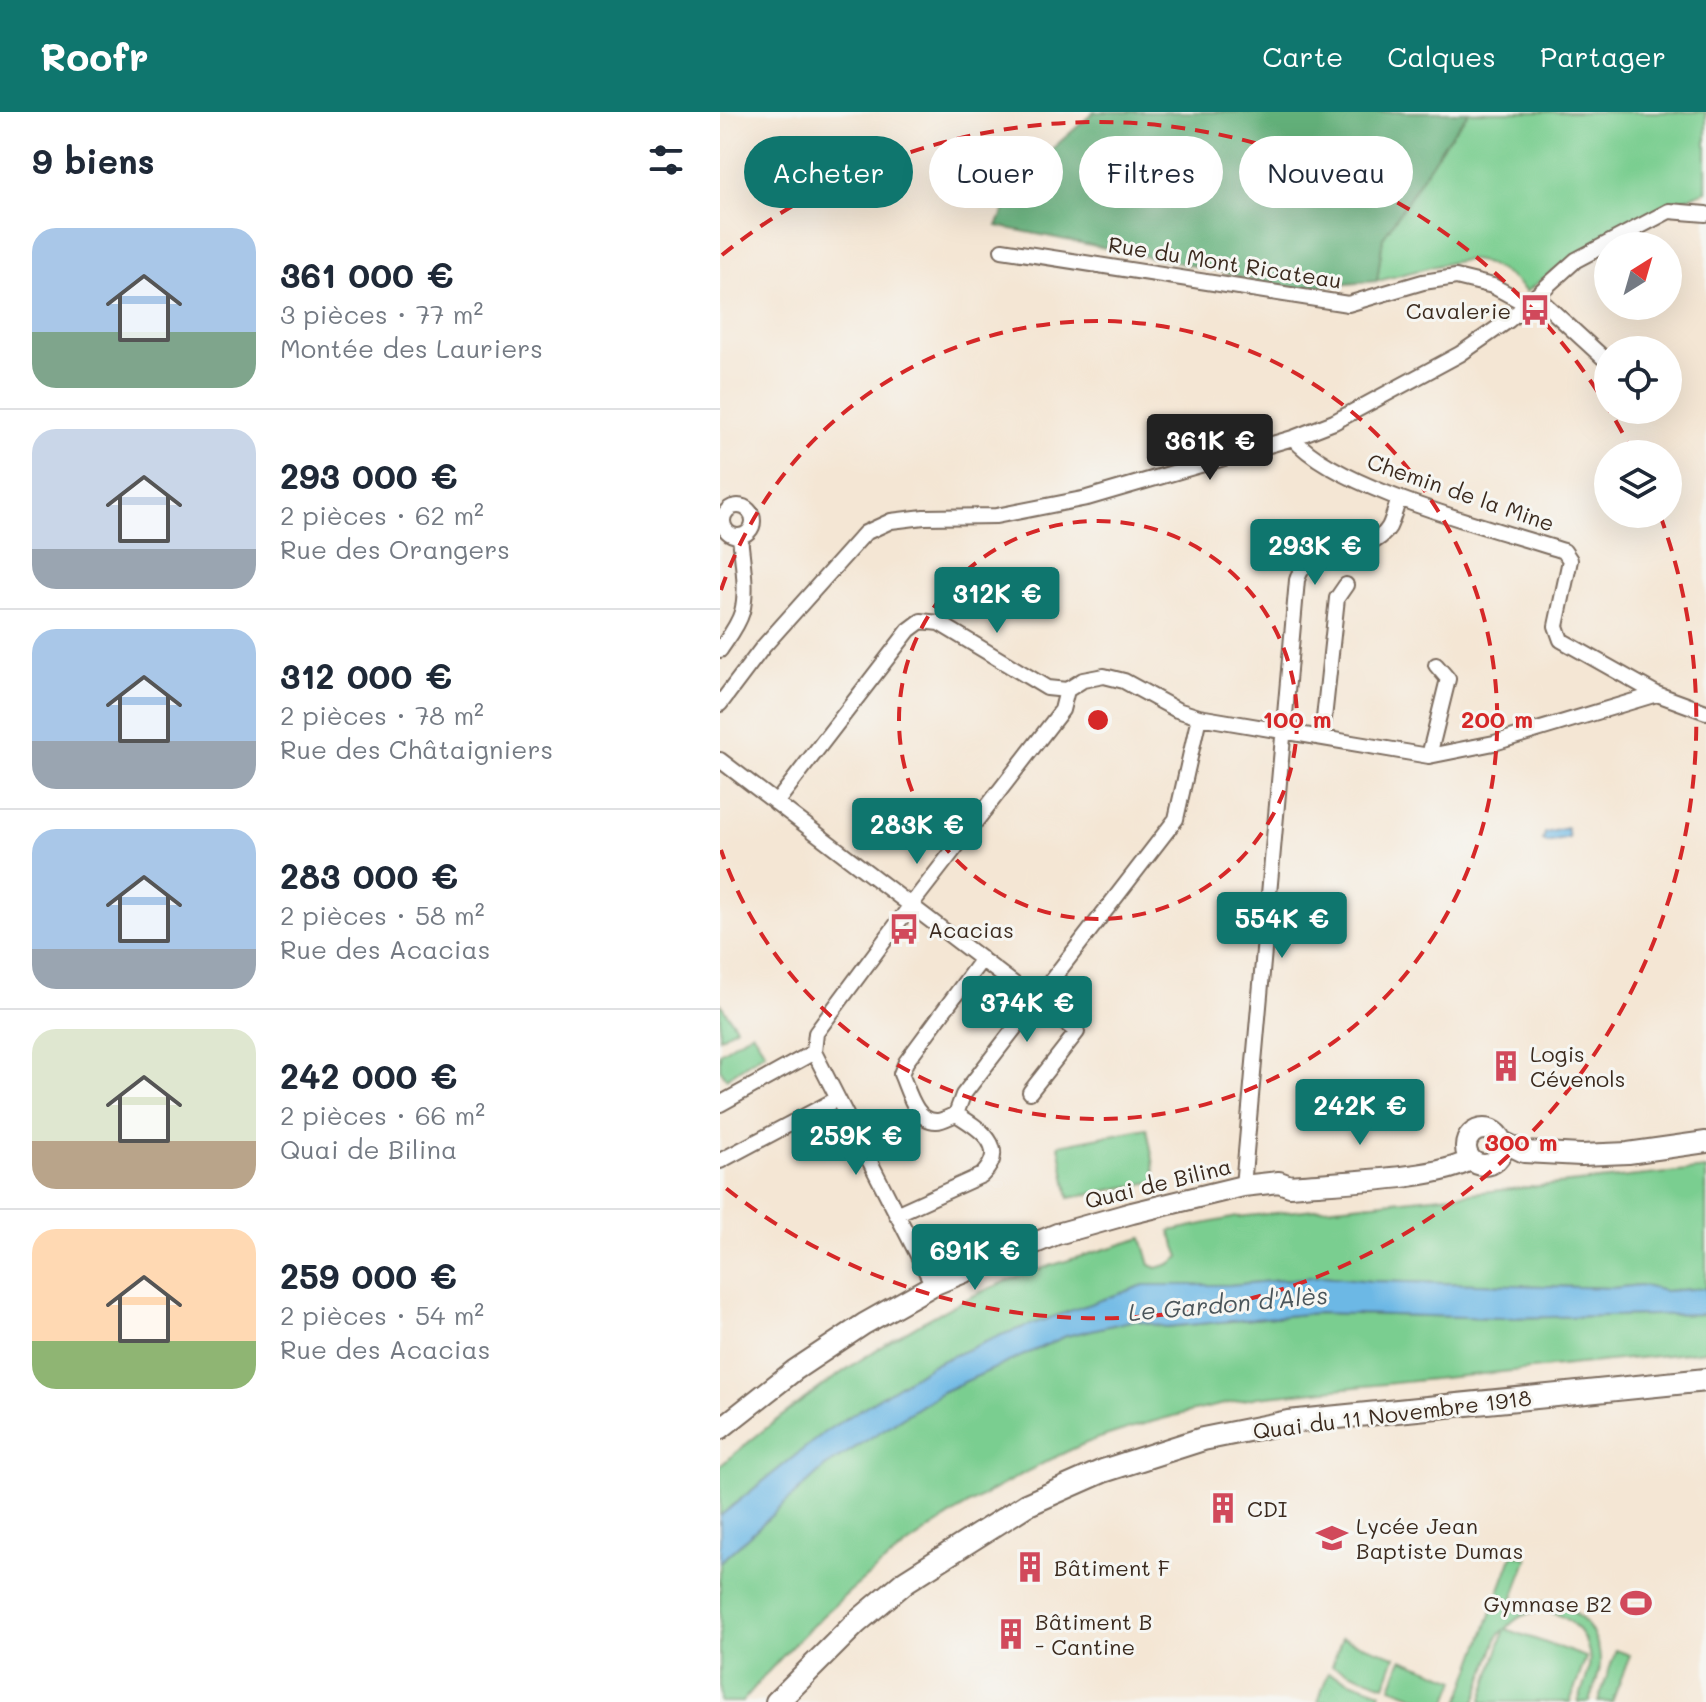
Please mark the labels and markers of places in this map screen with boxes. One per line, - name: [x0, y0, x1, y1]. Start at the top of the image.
- bus stop icon: Cavalerie: [1518, 293, 1552, 327]
- place label: Cavalerie: [1406, 296, 1511, 325]
- pin: 361K €: [1145, 414, 1275, 482]
- pin: 293K €: [1250, 519, 1380, 587]
- pin: 312K €: [932, 567, 1062, 635]
- centre of rings: [1084, 706, 1112, 734]
- pin: 283K €: [852, 798, 982, 866]
- pin: 554K €: [1217, 892, 1347, 960]
- bus stop icon: Acacias: [887, 912, 921, 946]
- place label: Acacias: [928, 915, 1014, 944]
- pin: 374K €: [962, 976, 1092, 1044]
- place label: Logis Cévenols: [1530, 1039, 1625, 1093]
- building icon: Logis Cévenols: [1489, 1049, 1523, 1083]
- pin: 242K €: [1295, 1079, 1425, 1147]
- pin: 259K €: [791, 1109, 921, 1177]
- pin: 691K €: [910, 1224, 1040, 1292]
- building icon: CDI: [1206, 1491, 1240, 1525]
- place label: CDI: [1247, 1494, 1287, 1523]
- place label: Lycée Jean Baptiste Dumas: [1356, 1511, 1523, 1565]
- school or university icon: Lycée Jean Baptiste Dumas: [1315, 1521, 1349, 1555]
- building icon: Bâtiment F: [1013, 1550, 1047, 1584]
- place label: Bâtiment F: [1054, 1553, 1170, 1582]
- sports icon: Gymnase B2: [1619, 1586, 1653, 1620]
- place label: Gymnase B2: [1484, 1589, 1612, 1618]
- place label: Bâtiment B - Cantine: [1035, 1607, 1153, 1661]
- building icon: Bâtiment B - Cantine: [994, 1617, 1028, 1651]

